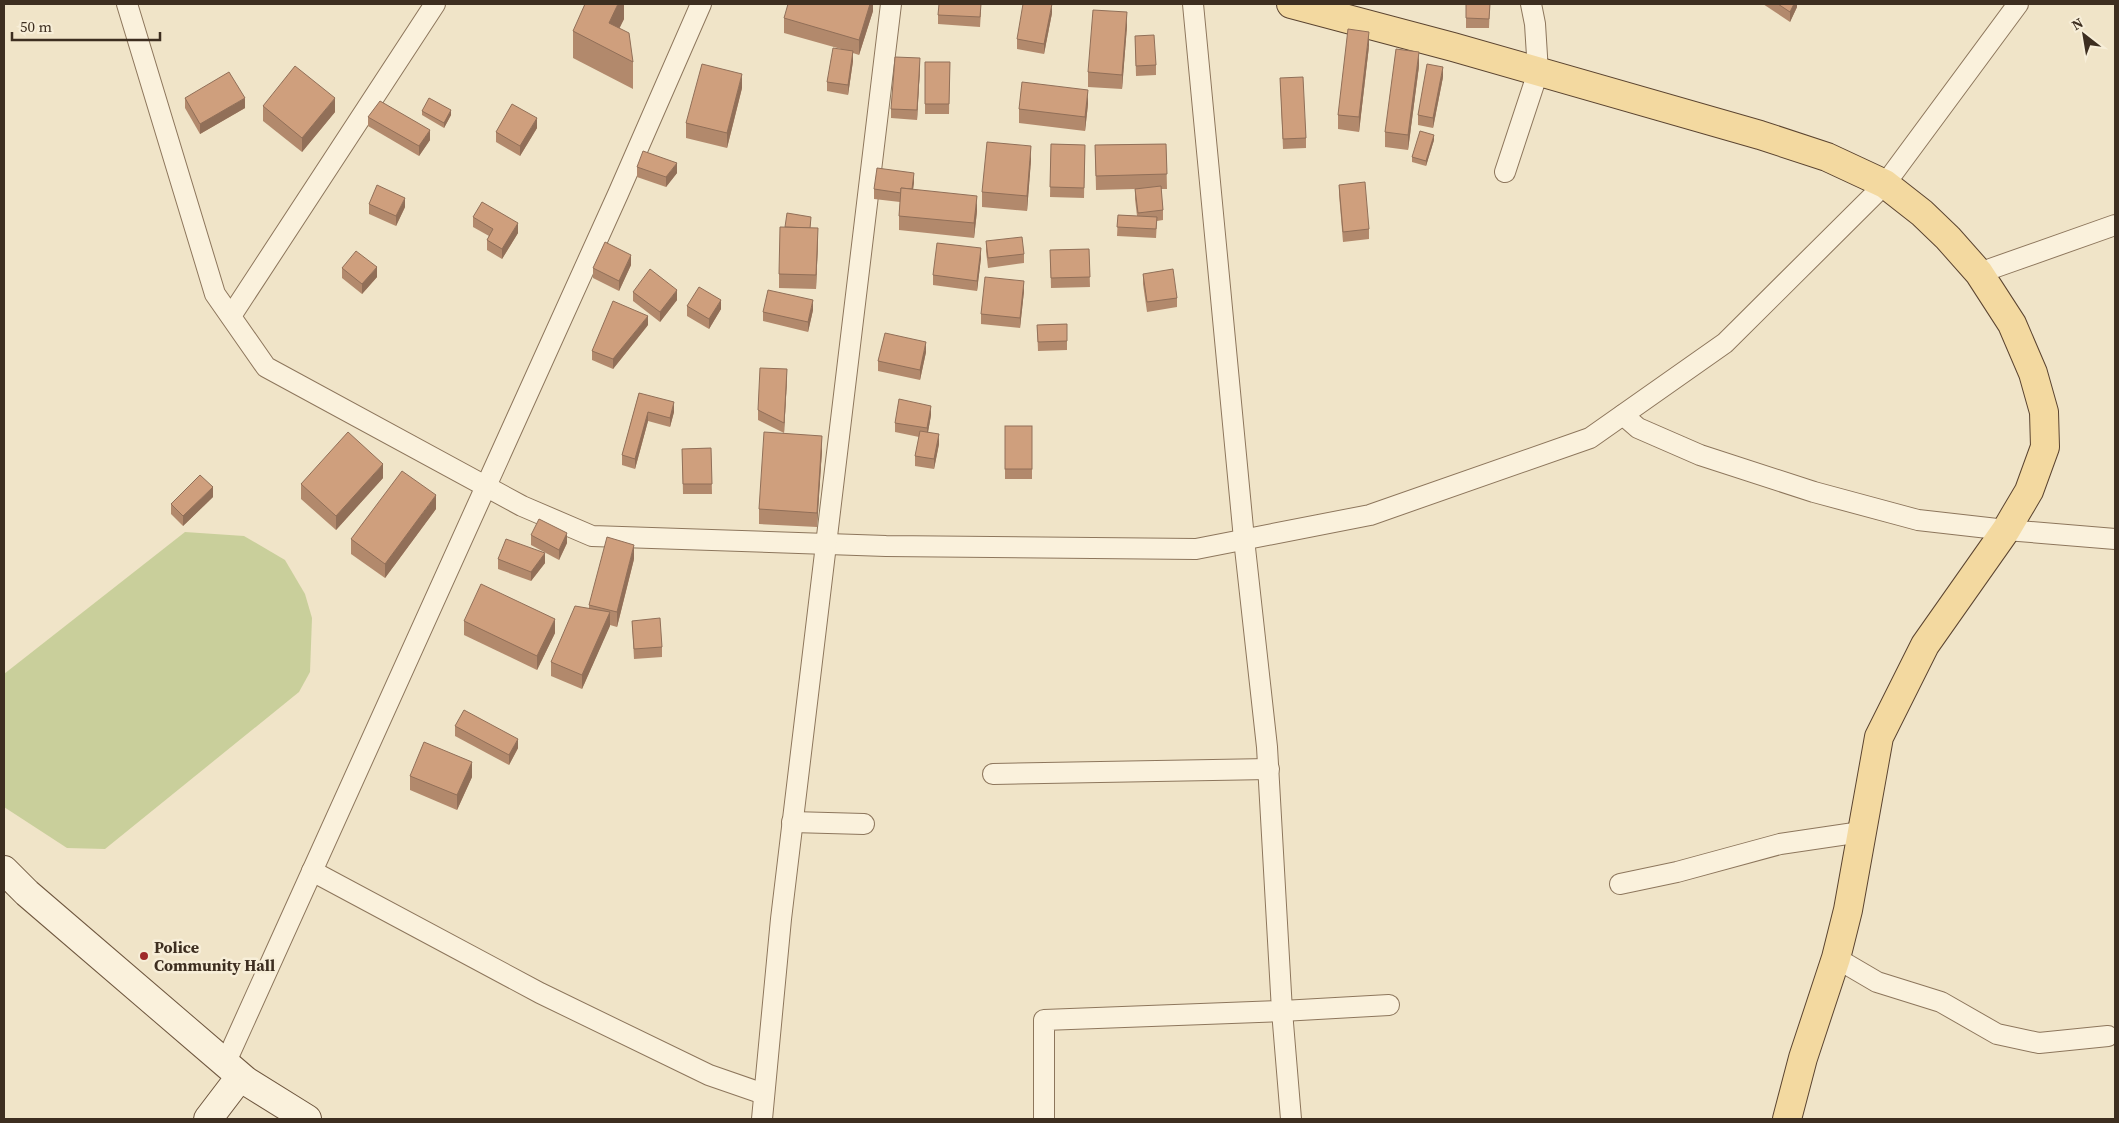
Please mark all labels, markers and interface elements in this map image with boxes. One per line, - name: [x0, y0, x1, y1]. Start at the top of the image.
- scale bar: [12, 10, 160, 42]
- north arrow: [2059, 10, 2109, 60]
- text: N: [2068, 13, 2087, 35]
- text: 50 m: [20, 16, 52, 37]
- place label: Police Community Hall: [154, 936, 275, 976]
- marker: Police Community Hall: [138, 950, 150, 962]

